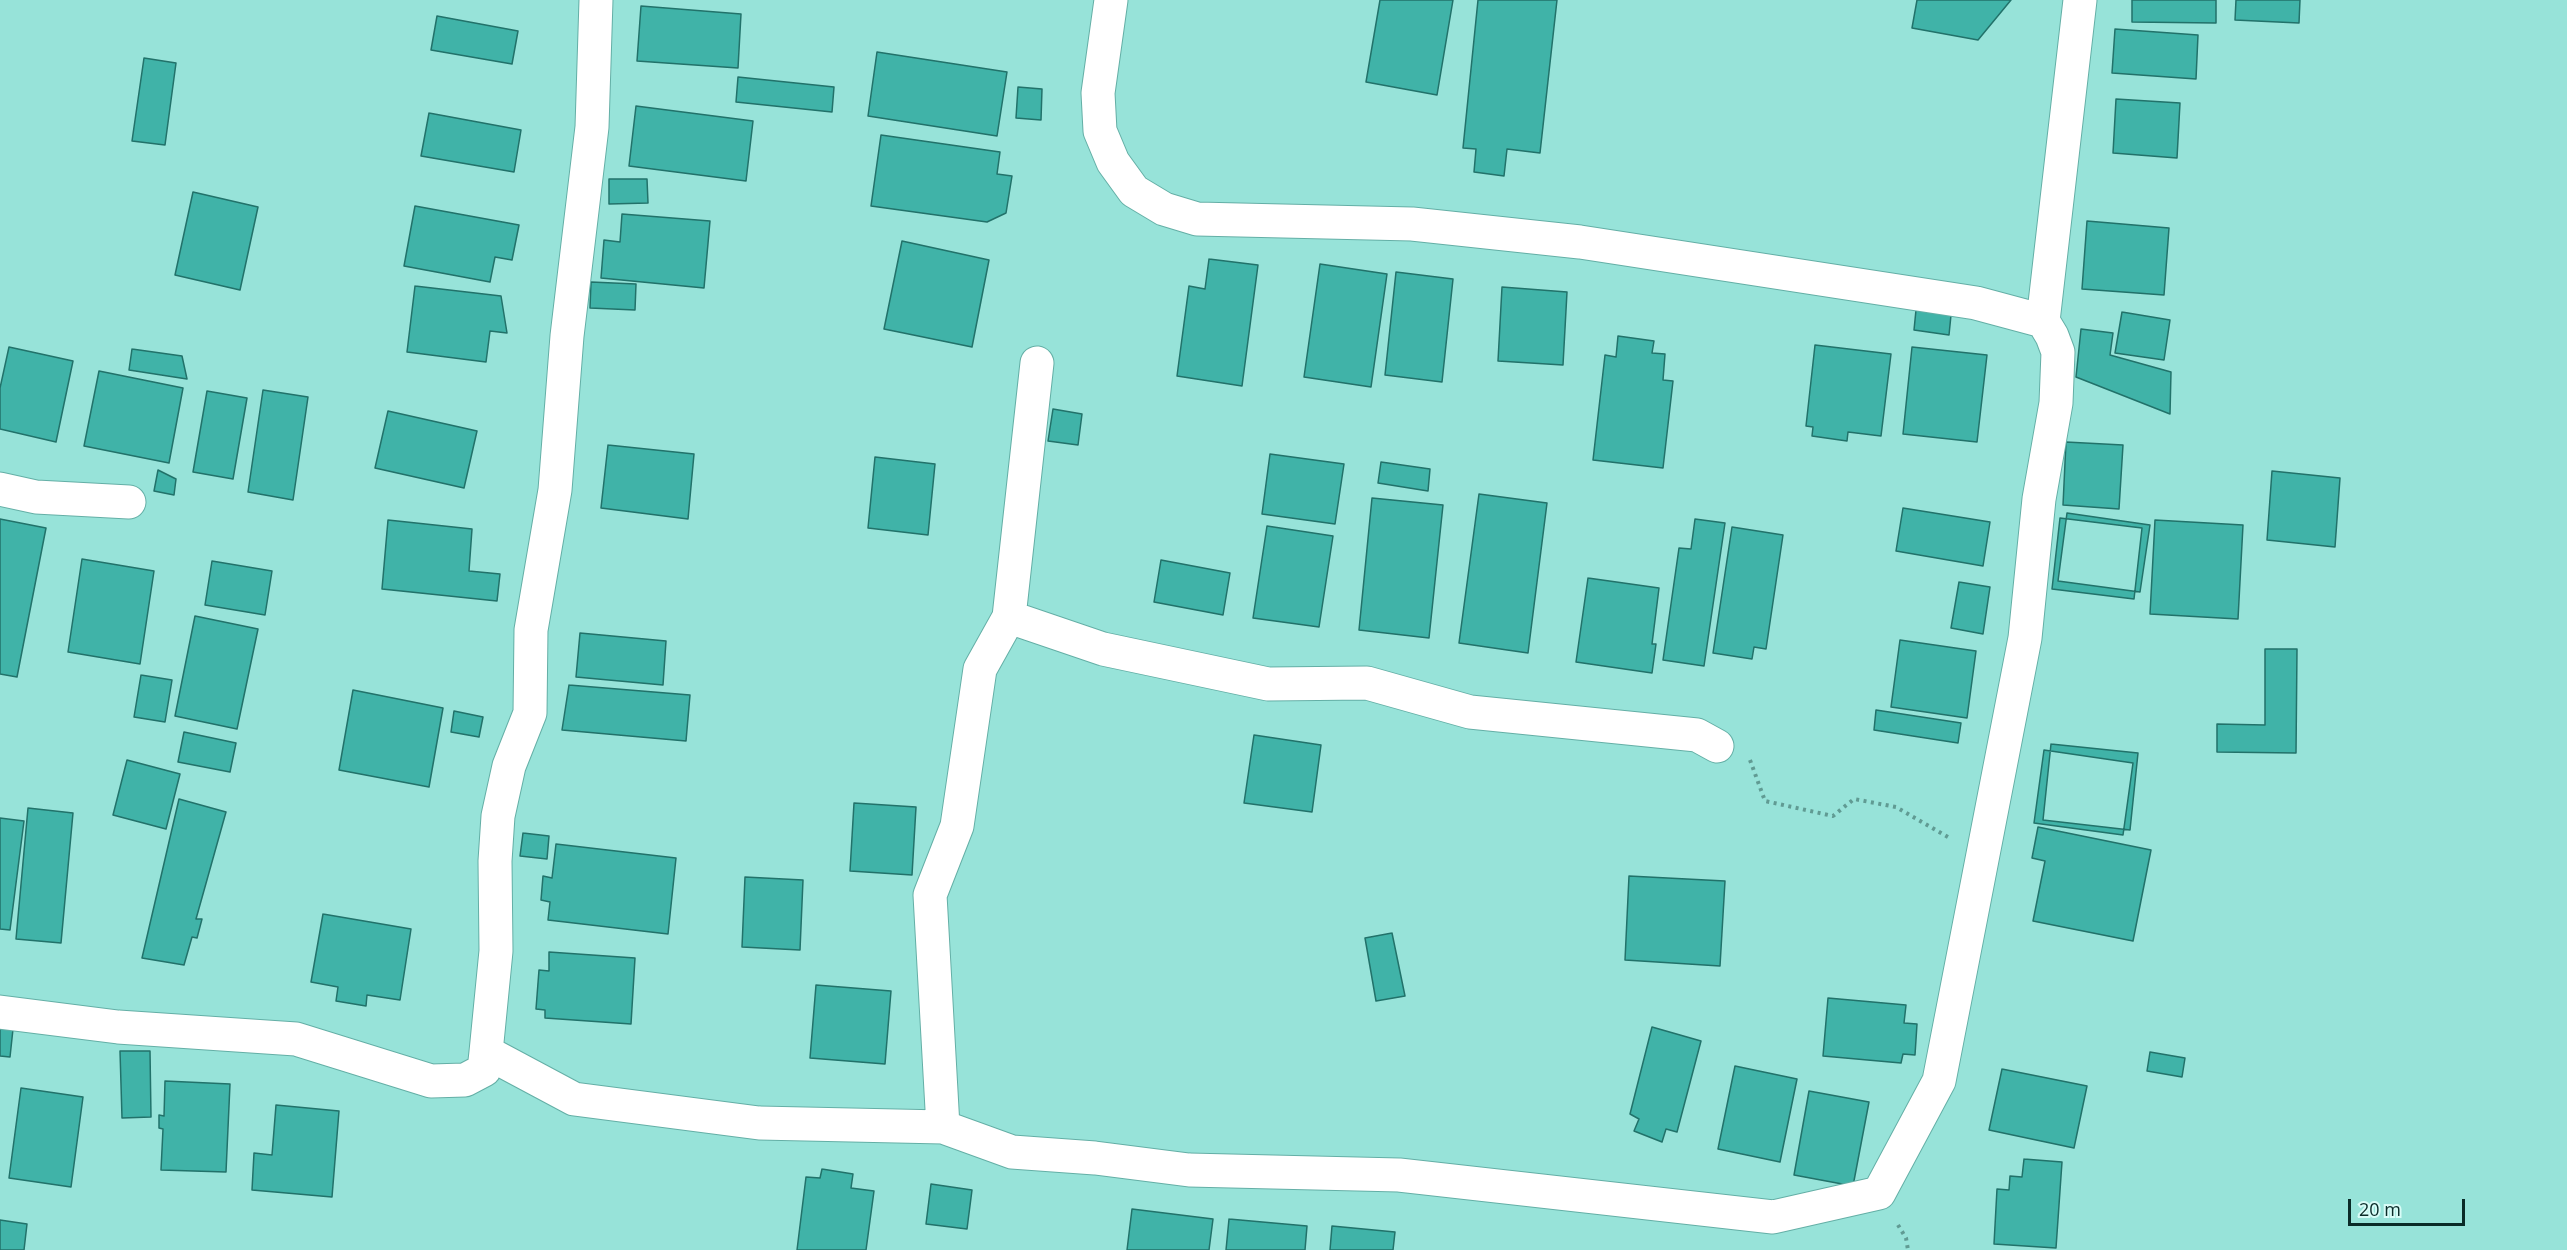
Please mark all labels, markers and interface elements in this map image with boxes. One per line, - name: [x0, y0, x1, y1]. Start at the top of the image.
- scale bar: [2351, 1187, 2468, 1225]
- text: 20 m: [2359, 1197, 2401, 1221]

